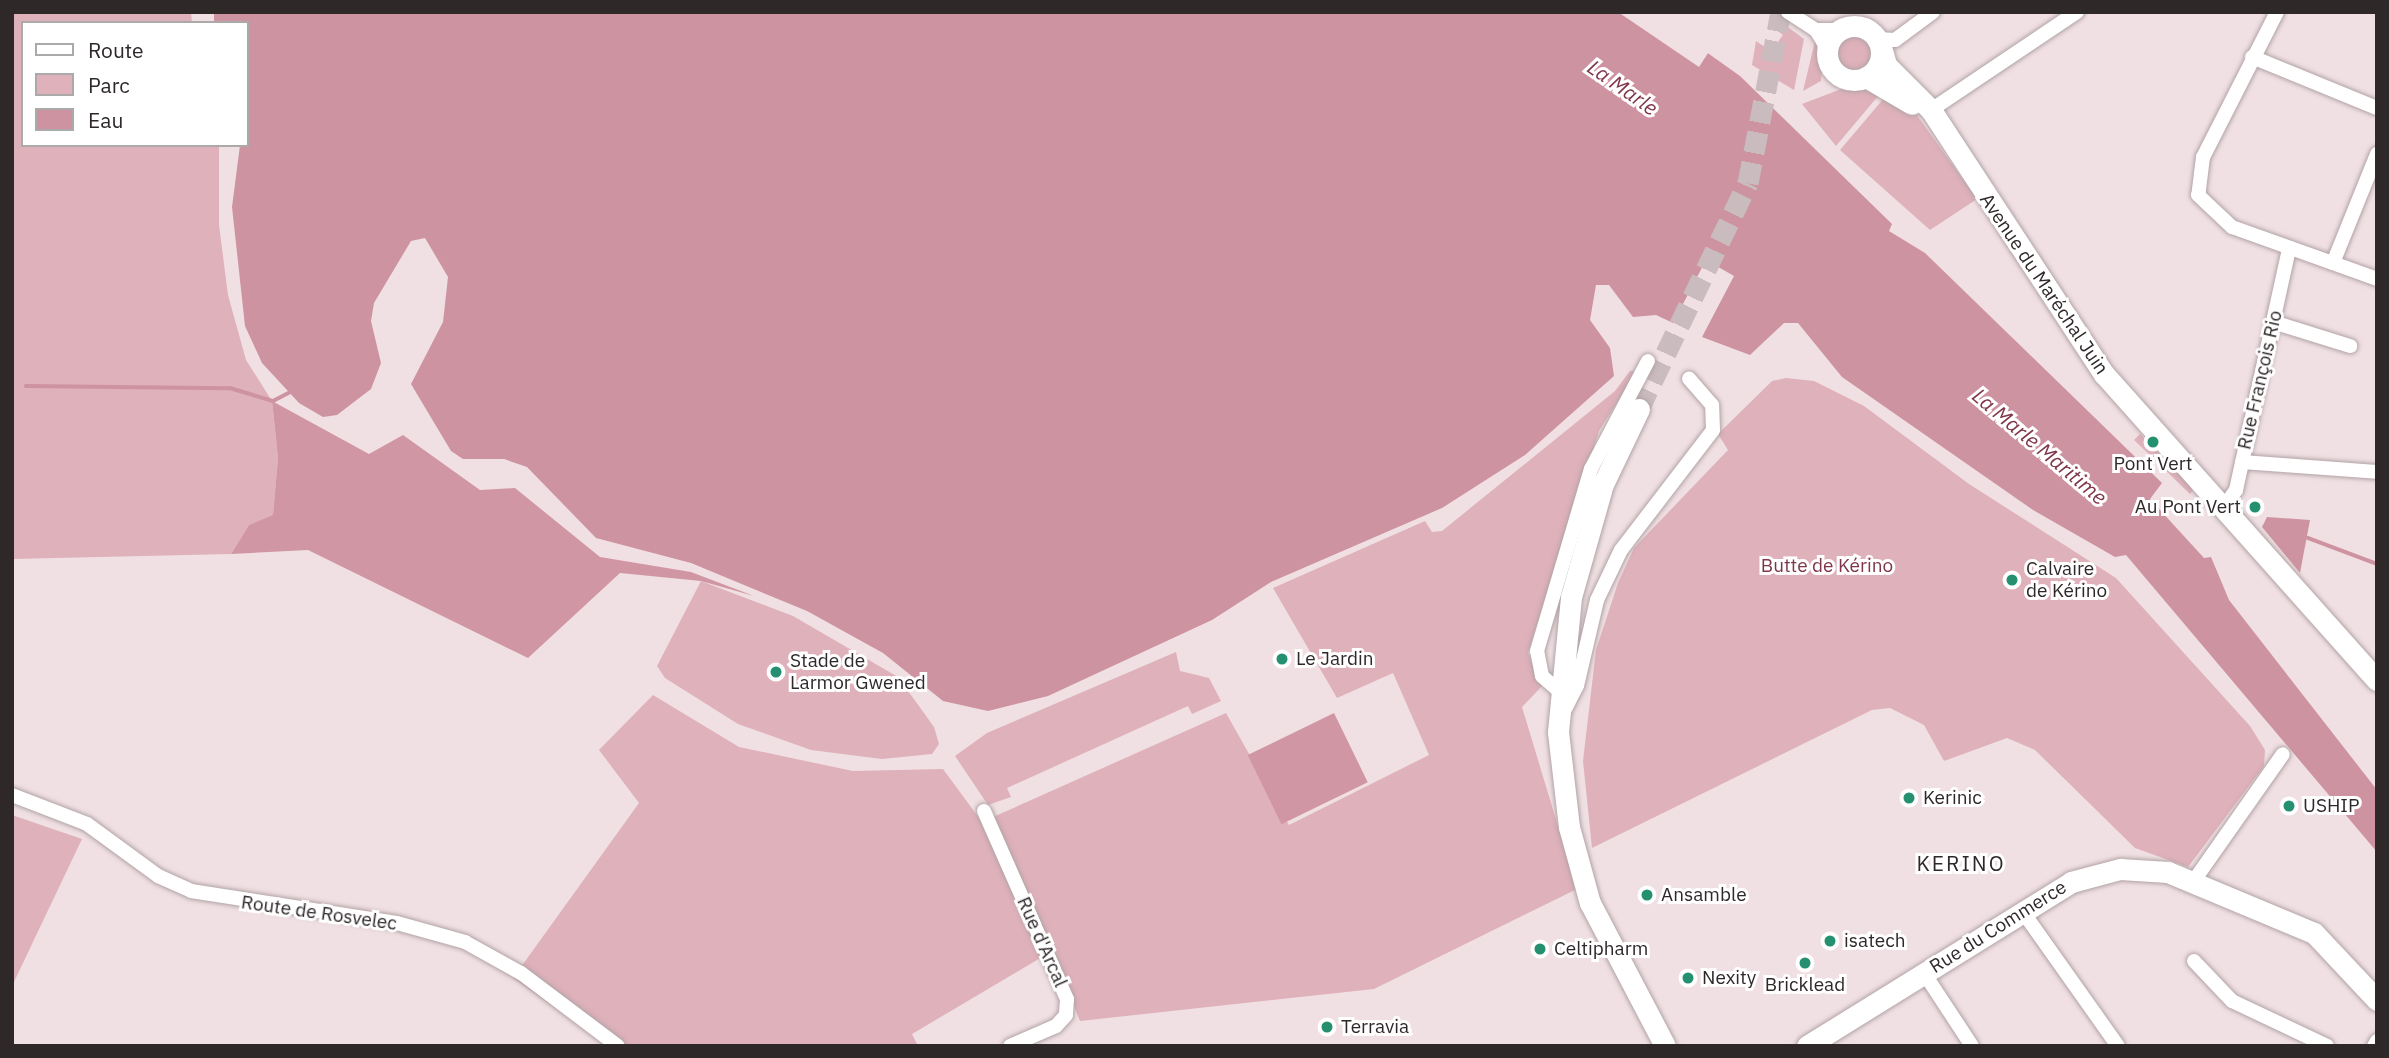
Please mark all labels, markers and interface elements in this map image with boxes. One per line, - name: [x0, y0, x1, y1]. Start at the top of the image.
- legend: [21, 21, 248, 147]
- text: Route: [88, 36, 144, 64]
- water label: La Marle: [1583, 54, 1663, 120]
- text: Parc: [88, 71, 130, 99]
- text: Eau: [88, 106, 123, 134]
- street label: Avenue du Maréchal Juin: [1975, 189, 2113, 379]
- street label: Rue François Rio: [2233, 308, 2287, 452]
- water label: La Marle Maritime: [1968, 383, 2112, 509]
- marker: Pont Vert: [2145, 434, 2161, 450]
- place label: Pont Vert: [2114, 453, 2192, 475]
- place label: Au Pont Vert: [2135, 496, 2241, 518]
- marker: Au Pont Vert: [2247, 499, 2263, 515]
- park label: Butte de Kérino: [1761, 555, 1893, 577]
- place label: Calvaire de Kérino: [2026, 558, 2107, 602]
- marker: Calvaire de Kérino: [2004, 572, 2020, 588]
- place label: Le Jardin: [1296, 648, 1374, 670]
- place label: Stade de Larmor Gwened: [790, 650, 926, 694]
- marker: Le Jardin: [1274, 651, 1290, 667]
- marker: Stade de Larmor Gwened: [768, 664, 784, 680]
- place label: Kerinic: [1923, 787, 1982, 809]
- marker: Kerinic: [1901, 790, 1917, 806]
- place label: USHIP: [2303, 795, 2359, 817]
- marker: USHIP: [2281, 798, 2297, 814]
- district label: KERINO: [1917, 850, 2005, 876]
- street label: Rue du Commerce: [1925, 876, 2071, 978]
- place label: Ansamble: [1661, 884, 1747, 906]
- marker: Ansamble: [1639, 887, 1655, 903]
- street label: Route de Rosvelec: [240, 891, 398, 935]
- street label: Rue d'Arcal: [1012, 893, 1072, 991]
- place label: isatech: [1844, 930, 1906, 952]
- marker: isatech: [1822, 933, 1838, 949]
- place label: Celtipharm: [1554, 938, 1648, 960]
- marker: Celtipharm: [1532, 941, 1548, 957]
- marker: Bricklead: [1797, 955, 1813, 971]
- place label: Nexity: [1702, 967, 1756, 989]
- marker: Nexity: [1680, 970, 1696, 986]
- place label: Bricklead: [1765, 974, 1845, 996]
- place label: Terravia: [1341, 1016, 1409, 1038]
- marker: Terravia: [1319, 1019, 1335, 1035]

